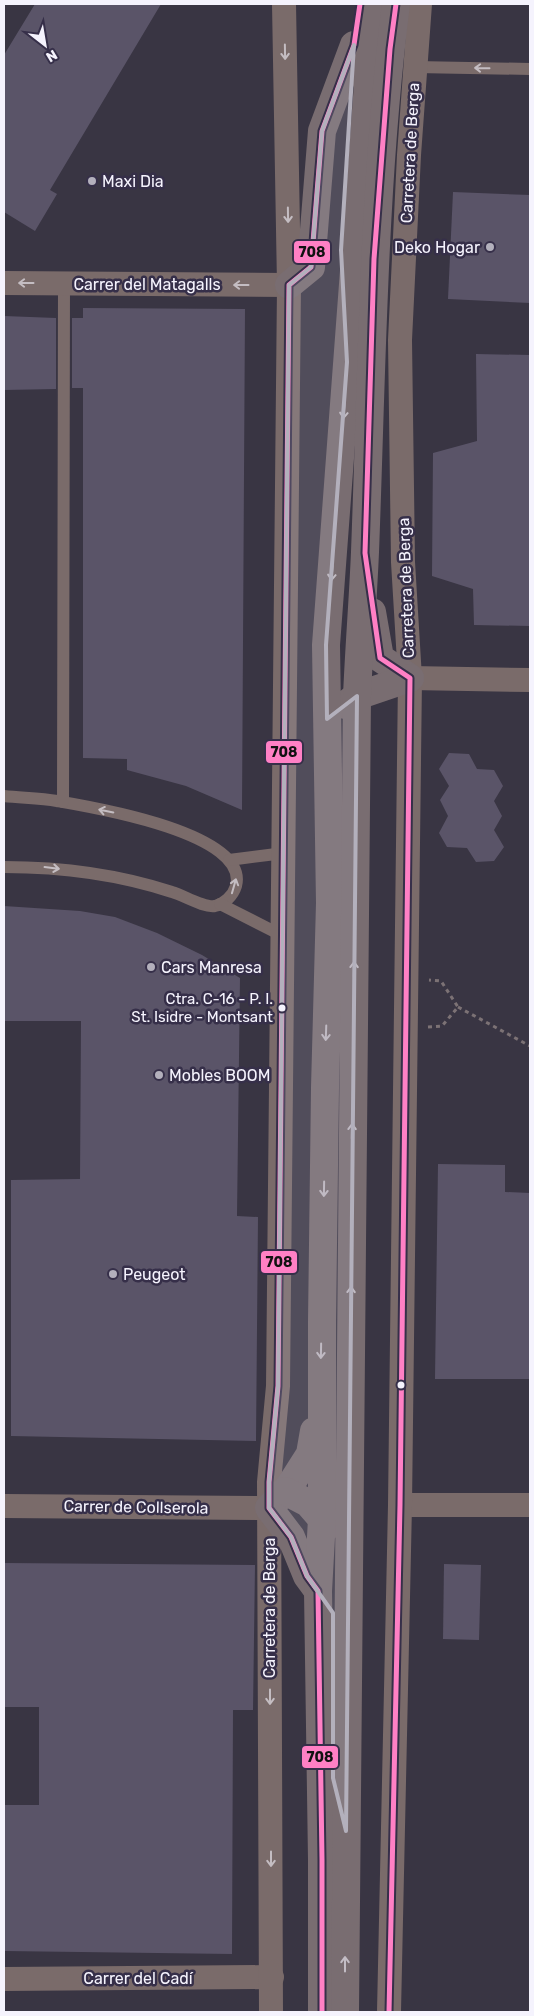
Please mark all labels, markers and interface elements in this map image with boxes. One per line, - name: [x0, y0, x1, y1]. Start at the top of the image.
- north arrow: [20, 20, 70, 70]
- one-way arrow: [280, 44, 290, 60]
- text: N: [43, 46, 60, 66]
- one-way arrow: [474, 63, 490, 73]
- street label: Carretera de Berga: [397, 82, 423, 224]
- place label: Maxi Dia: [102, 172, 164, 191]
- marker: Maxi Dia: [86, 175, 98, 187]
- one-way arrow: [283, 206, 293, 223]
- place label: Deko Hogar: [394, 238, 480, 257]
- line badge: 708: [293, 240, 331, 264]
- marker: Deko Hogar: [484, 241, 496, 253]
- text: 708: [298, 244, 326, 261]
- street label: Carrer del Matagalls: [73, 275, 221, 294]
- one-way arrow: [18, 278, 34, 288]
- one-way arrow: [233, 280, 249, 290]
- one-way arrow: [339, 403, 348, 419]
- street label: Carretera de Berga: [394, 517, 418, 659]
- one-way arrow: [327, 565, 336, 581]
- line badge: 708: [265, 740, 303, 764]
- text: 708: [270, 744, 298, 761]
- one-way arrow: [98, 806, 114, 815]
- one-way arrow: [44, 863, 60, 873]
- one-way arrow: [230, 878, 240, 894]
- place label: Cars Manresa: [161, 958, 262, 977]
- marker: Cars Manresa: [145, 961, 157, 973]
- one-way arrow: [349, 961, 359, 977]
- place label: Ctra. C-16 - P. I. St. Isidre - Montsant: [131, 990, 273, 1026]
- marker: Ctra. C-16 - P. I. St. Isidre - Montsant: [277, 1003, 287, 1013]
- one-way arrow: [322, 1024, 331, 1040]
- place label: Mobles BOOM: [169, 1066, 270, 1085]
- marker: Mobles BOOM: [153, 1069, 165, 1081]
- one-way arrow: [348, 1123, 357, 1139]
- one-way arrow: [319, 1181, 328, 1197]
- line badge: 708: [260, 1250, 298, 1274]
- text: 708: [265, 1254, 293, 1271]
- place label: Peugeot: [123, 1265, 186, 1284]
- marker: Peugeot: [107, 1268, 119, 1280]
- one-way arrow: [346, 1286, 356, 1302]
- one-way arrow: [317, 1343, 326, 1359]
- unlabelled marker: [396, 1380, 406, 1390]
- street label: Carrer de Collserola: [63, 1496, 209, 1518]
- street label: Carretera de Berga: [260, 1538, 279, 1678]
- one-way arrow: [265, 1688, 275, 1704]
- line badge: 708: [301, 1745, 339, 1769]
- text: 708: [306, 1749, 334, 1766]
- one-way arrow: [266, 1850, 276, 1867]
- one-way arrow: [341, 1956, 350, 1972]
- street label: Carrer del Cadí: [83, 1969, 194, 1988]

